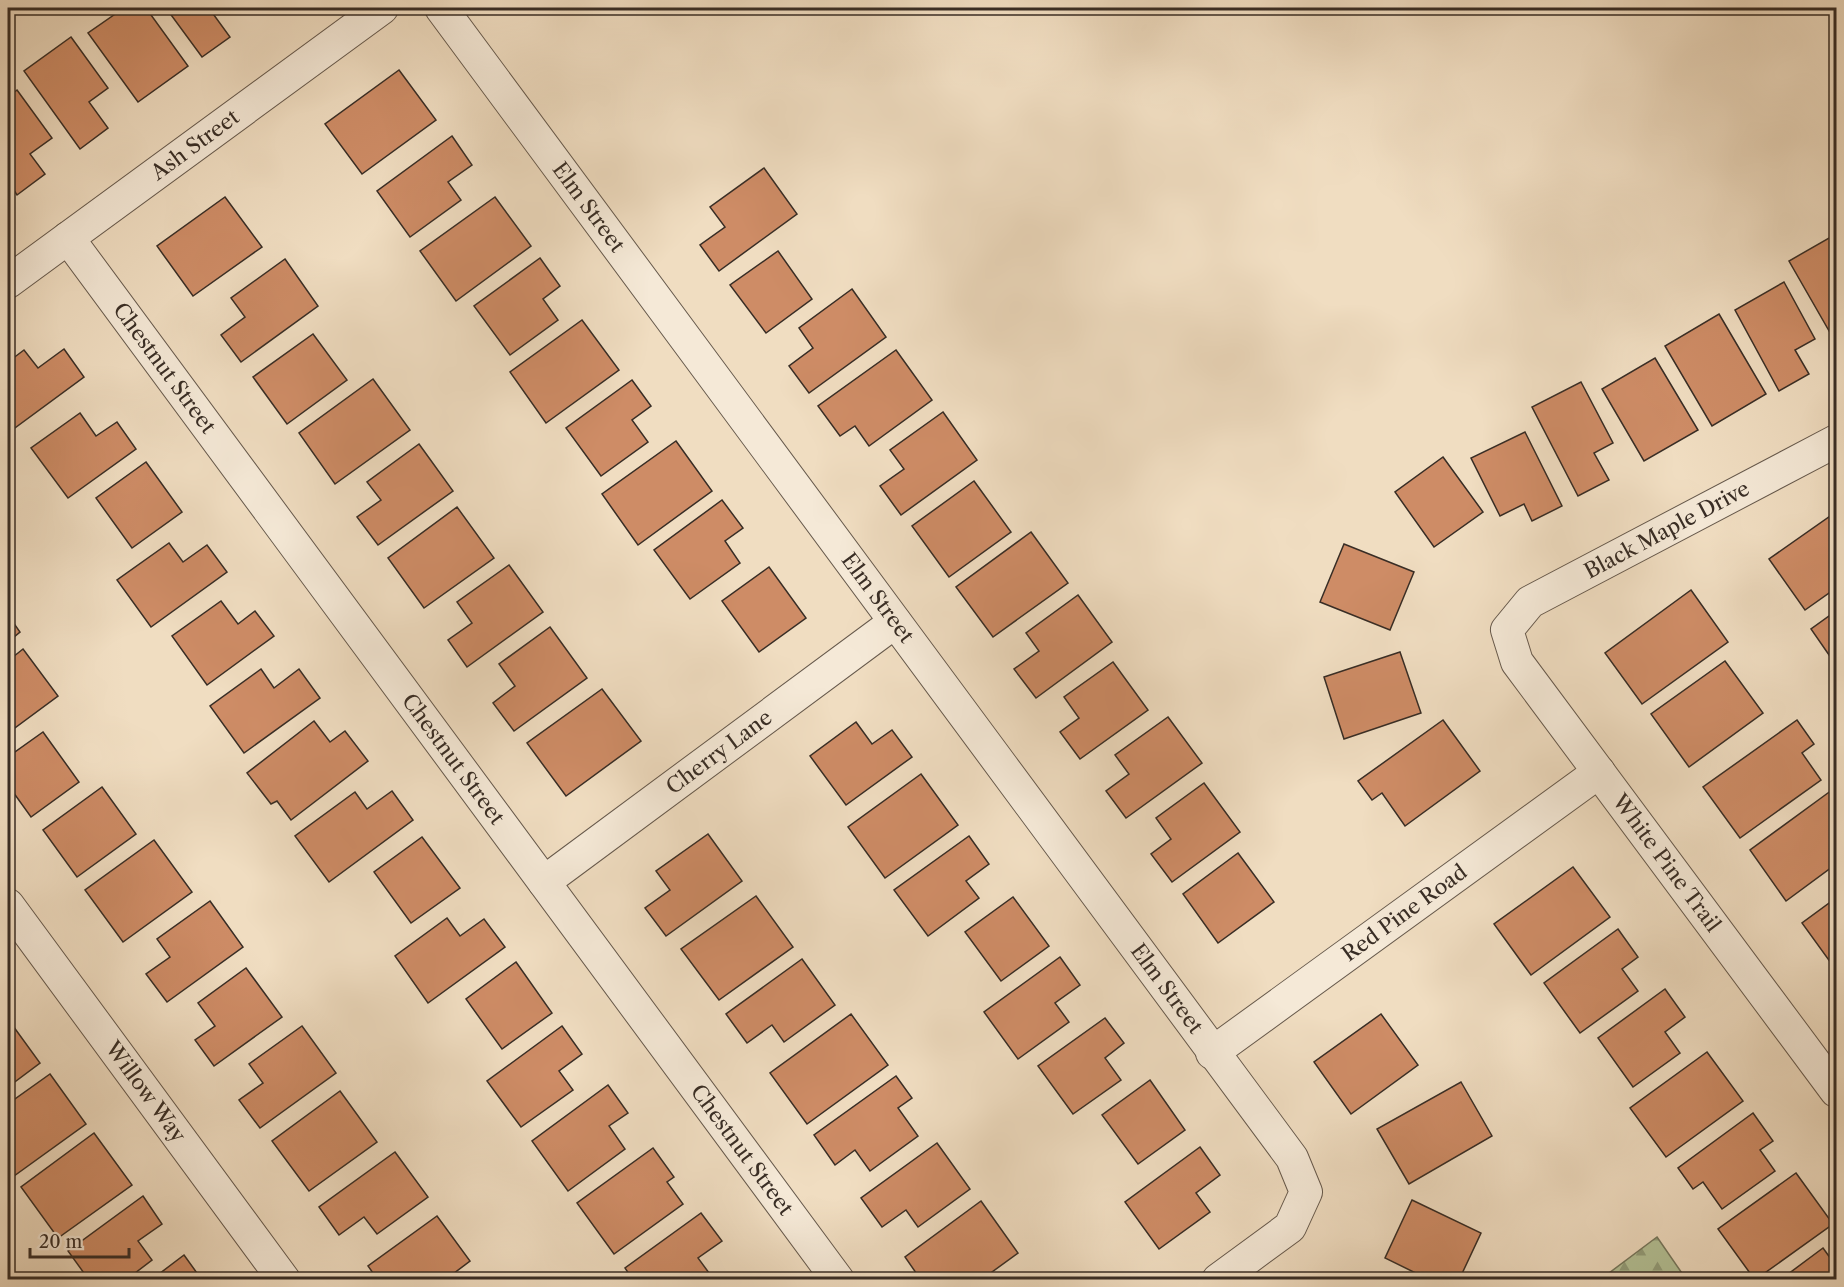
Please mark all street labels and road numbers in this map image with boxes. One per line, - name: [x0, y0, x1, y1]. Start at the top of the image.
- street label: Ash Street: [145, 104, 244, 186]
- street label: Elm Street: [548, 157, 631, 257]
- street label: Chestnut Street: [108, 298, 222, 439]
- street label: Black Maple Drive: [1580, 475, 1754, 584]
- street label: Elm Street: [837, 548, 920, 648]
- street label: Chestnut Street: [397, 689, 510, 830]
- street label: Cherry Lane: [661, 705, 777, 799]
- street label: White Pine Trail: [1607, 788, 1726, 936]
- street label: Red Pine Road: [1337, 859, 1472, 966]
- street label: Elm Street: [1126, 939, 1209, 1039]
- street label: Willow Way: [100, 1035, 191, 1147]
- street label: Chestnut Street: [686, 1079, 799, 1220]

